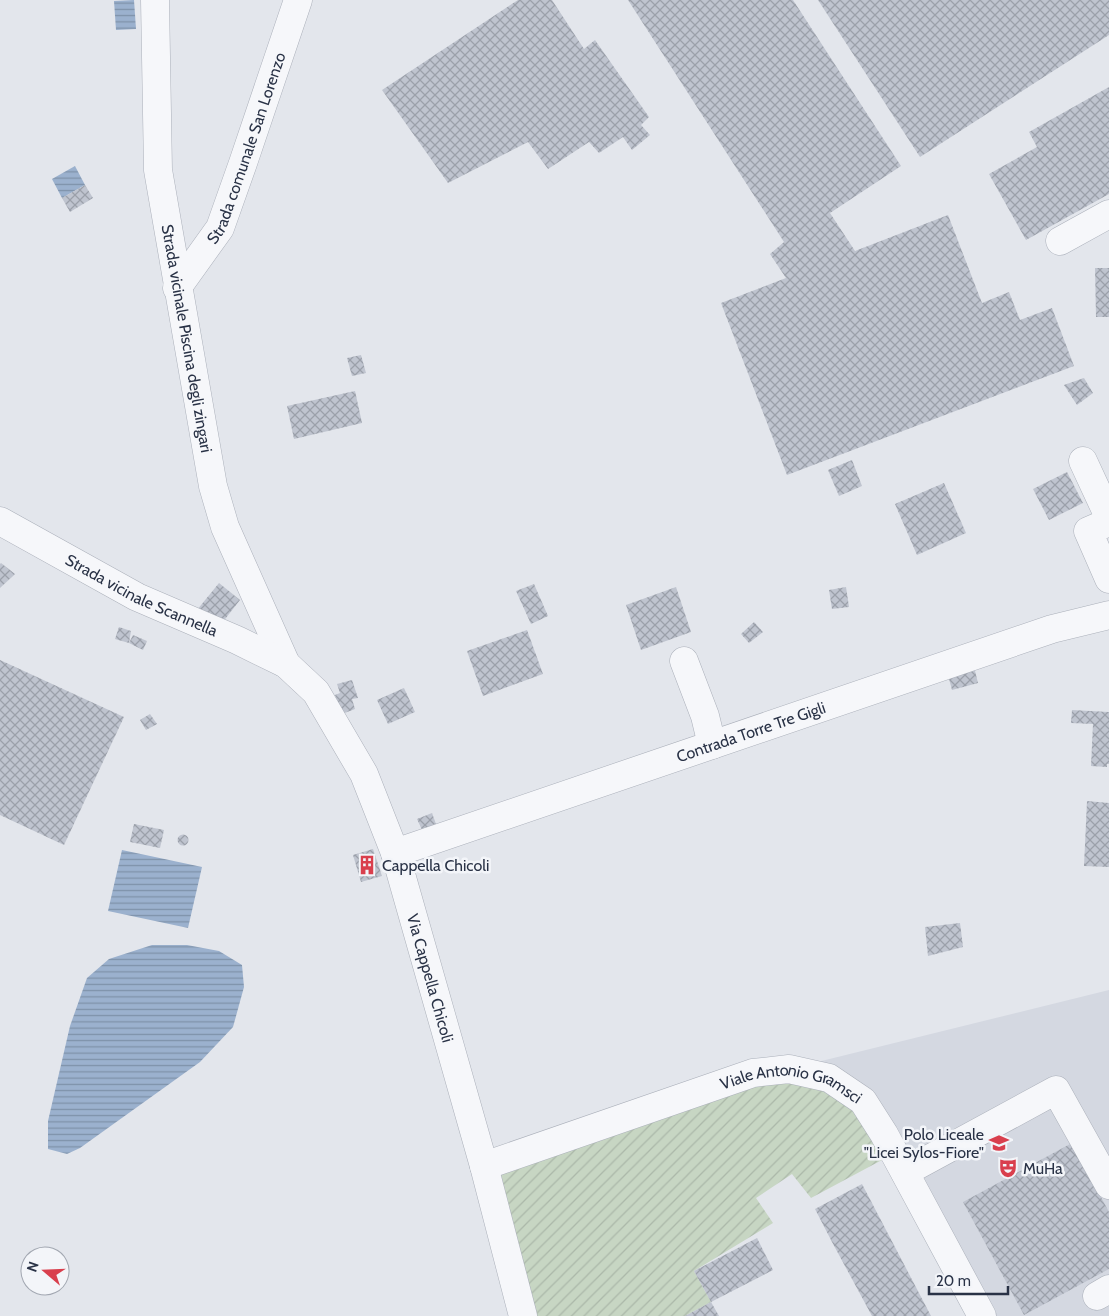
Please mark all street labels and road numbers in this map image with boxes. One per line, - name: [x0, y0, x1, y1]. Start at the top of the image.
- street label: Strada comunale San Lorenzo: [202, 49, 289, 247]
- street label: Strada vicinale Piscina degli zingari: [158, 223, 217, 454]
- street label: Strada vicinale Scannella: [62, 550, 221, 640]
- street label: Contrada Torre Tre Gigli: [674, 697, 828, 766]
- street label: Via Cappella Chicoli: [403, 912, 458, 1044]
- street label: Viale Antonio Gramsci: [717, 1060, 866, 1107]

